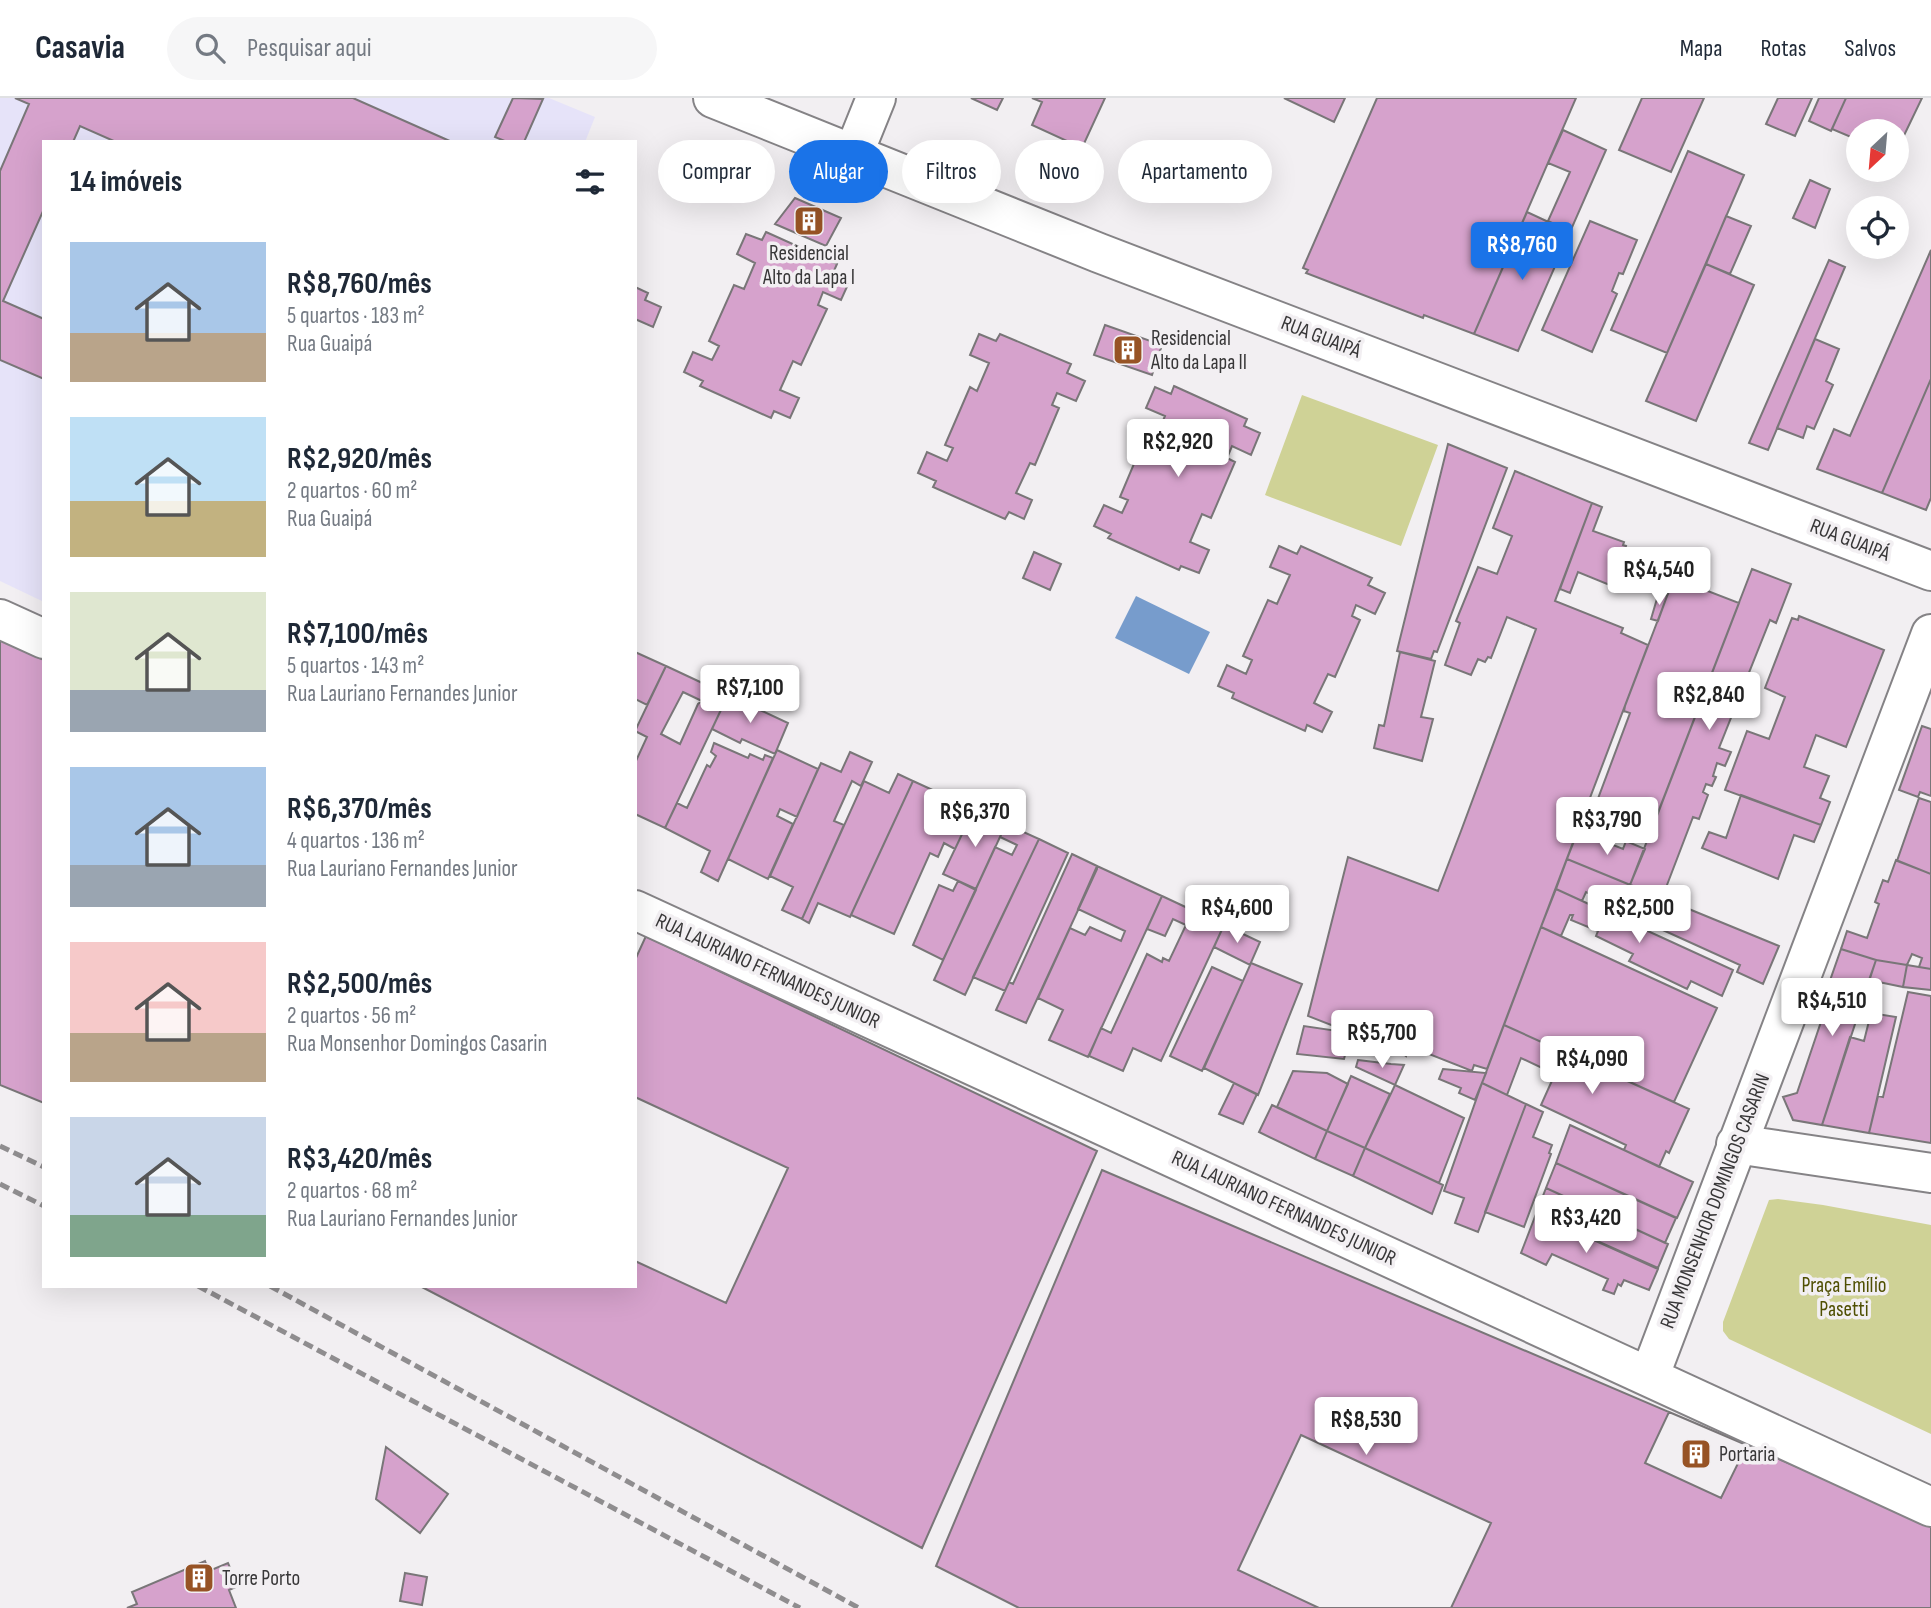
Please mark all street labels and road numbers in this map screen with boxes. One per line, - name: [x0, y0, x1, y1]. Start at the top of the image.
- street label: RUA GUAIPÁ: [1278, 310, 1365, 364]
- street label: RUA GUAIPÁ: [1807, 513, 1894, 567]
- street label: RUA LAURIANO FERNANDES JUNIOR: [652, 908, 884, 1034]
- street label: RUA MONSENHOR DOMINGOS CASARIN: [1655, 1070, 1775, 1332]
- street label: RUA LAURIANO FERNANDES JUNIOR: [1168, 1145, 1400, 1271]

